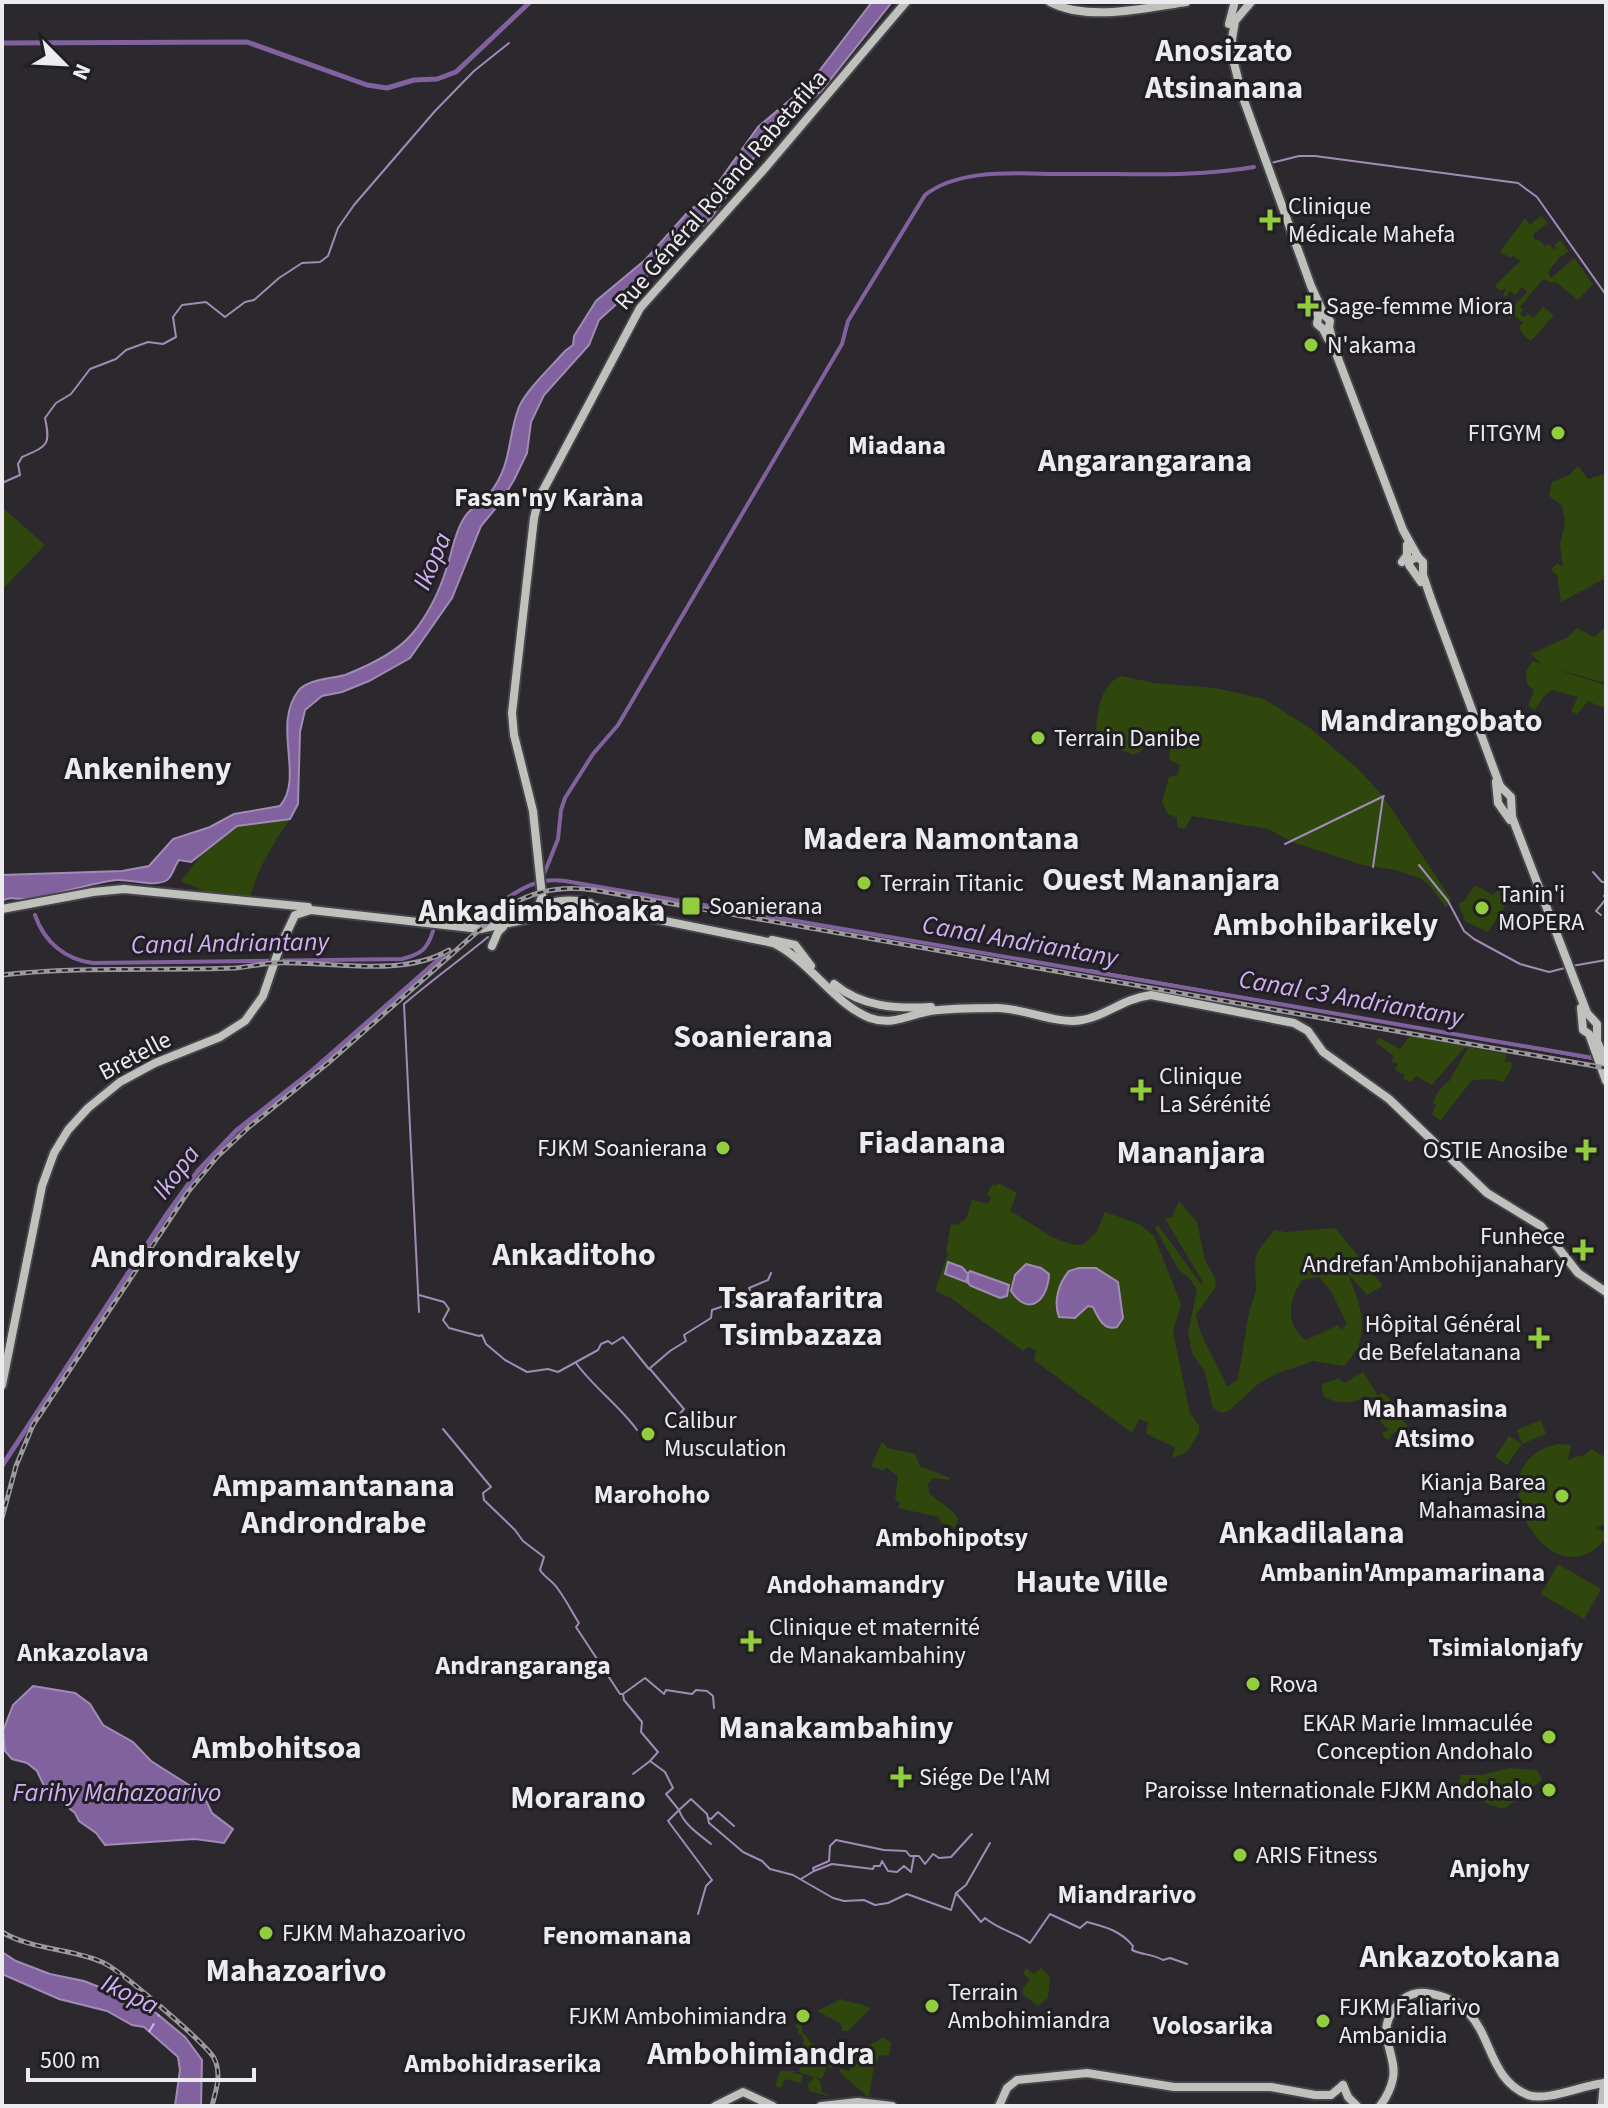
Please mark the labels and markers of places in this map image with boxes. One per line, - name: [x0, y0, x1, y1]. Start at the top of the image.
- place label: Clinique Médicale Mahefa: [1288, 189, 1455, 252]
- marker: Clinique Médicale Mahefa: [1259, 209, 1281, 231]
- place label: Sage-femme Miora: [1326, 289, 1514, 324]
- marker: Sage-femme Miora: [1297, 295, 1319, 317]
- place label: N'akama: [1327, 328, 1416, 363]
- marker: N'akama: [1302, 336, 1320, 354]
- place label: FITGYM: [1468, 416, 1542, 451]
- marker: FITGYM: [1549, 424, 1567, 442]
- place label: Terrain Danibe: [1054, 721, 1200, 756]
- marker: Terrain Danibe: [1029, 729, 1047, 747]
- place label: Terrain Titanic: [880, 866, 1024, 901]
- marker: Terrain Titanic: [855, 874, 873, 892]
- place label: Tanin'i MOPERA: [1498, 877, 1584, 940]
- place label: Soanierana: [709, 889, 823, 924]
- marker: Soanierana: [680, 895, 702, 917]
- marker: Tanin'i MOPERA: [1473, 899, 1491, 917]
- place label: Clinique La Sérénité: [1159, 1059, 1271, 1122]
- marker: Clinique La Sérénité: [1130, 1079, 1152, 1101]
- place label: FJKM Soanierana: [537, 1131, 707, 1166]
- place label: OSTIE Anosibe: [1423, 1133, 1568, 1168]
- marker: FJKM Soanierana: [714, 1139, 732, 1157]
- marker: OSTIE Anosibe: [1575, 1139, 1597, 1161]
- place label: Funhece Andrefan'Ambohijanahary: [1302, 1219, 1565, 1282]
- marker: Funhece Andrefan'Ambohijanahary: [1572, 1239, 1594, 1261]
- place label: Hôpital Général de Befelatanana: [1358, 1307, 1521, 1370]
- marker: Hôpital Général de Befelatanana: [1528, 1327, 1550, 1349]
- place label: Calibur Musculation: [664, 1403, 787, 1466]
- marker: Calibur Musculation: [639, 1425, 657, 1443]
- place label: Kianja Barea Mahamasina: [1418, 1465, 1546, 1528]
- marker: Kianja Barea Mahamasina: [1553, 1487, 1571, 1505]
- place label: Clinique et maternité de Manakambahiny: [769, 1610, 980, 1673]
- marker: Clinique et maternité de Manakambahiny: [740, 1630, 762, 1652]
- place label: Rova: [1269, 1667, 1318, 1702]
- marker: Rova: [1244, 1675, 1262, 1693]
- place label: EKAR Marie Immaculée Conception Andohalo: [1303, 1706, 1533, 1769]
- marker: EKAR Marie Immaculée Conception Andohalo: [1540, 1728, 1558, 1746]
- place label: Siége De l'AM: [919, 1760, 1051, 1795]
- marker: Siége De l'AM: [890, 1766, 912, 1788]
- place label: Paroisse Internationale FJKM Andohalo: [1144, 1773, 1533, 1808]
- marker: Paroisse Internationale FJKM Andohalo: [1540, 1781, 1558, 1799]
- place label: ARIS Fitness: [1256, 1838, 1378, 1873]
- marker: ARIS Fitness: [1231, 1846, 1249, 1864]
- place label: FJKM Mahazoarivo: [282, 1916, 466, 1951]
- marker: FJKM Mahazoarivo: [257, 1924, 275, 1942]
- place label: Terrain Ambohimiandra: [948, 1975, 1110, 2038]
- place label: FJKM Faliarivo Ambanidia: [1339, 1990, 1481, 2053]
- marker: Terrain Ambohimiandra: [923, 1997, 941, 2015]
- place label: FJKM Ambohimiandra: [568, 1999, 787, 2034]
- marker: FJKM Ambohimiandra: [794, 2007, 812, 2025]
- marker: FJKM Faliarivo Ambanidia: [1314, 2012, 1332, 2030]

